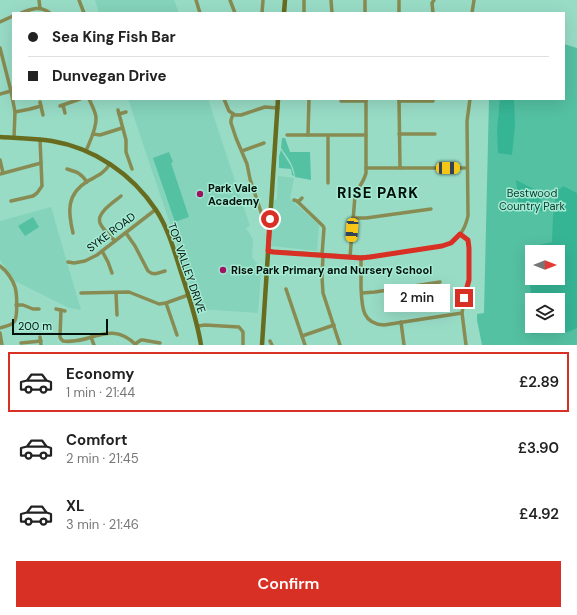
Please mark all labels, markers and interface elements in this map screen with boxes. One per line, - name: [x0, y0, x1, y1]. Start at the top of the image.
- text: Sea King Fish Bar: [52, 27, 176, 47]
- text: Dunvegan Drive: [52, 66, 167, 86]
- car: [436, 162, 460, 174]
- place label: Park Vale Academy: [208, 181, 260, 208]
- district label: RISE PARK: [337, 183, 419, 203]
- park label: Bestwood Country Park: [499, 186, 566, 213]
- marker: Park Vale Academy: [195, 189, 205, 199]
- street label: SYKE ROAD: [84, 209, 138, 255]
- route start: [261, 210, 279, 228]
- car: [345, 218, 359, 242]
- street label: TOP VALLEY DRIVE: [165, 221, 209, 315]
- north arrow: [525, 245, 565, 285]
- map controls: [525, 245, 565, 333]
- place label: Rise Park Primary and Nursery School: [231, 263, 432, 277]
- marker: Rise Park Primary and Nursery School: [218, 265, 228, 275]
- callout: 2 min: [384, 284, 450, 312]
- text: 2 min: [400, 289, 434, 306]
- route end: [455, 289, 473, 307]
- button: layers: [525, 293, 565, 333]
- scale bar: [12, 317, 108, 336]
- text: 200 m: [18, 319, 52, 333]
- icon: car: [18, 364, 54, 400]
- text: Economy: [66, 364, 134, 384]
- text: £2.89: [519, 372, 559, 392]
- text: 1 min · 21:44: [66, 384, 135, 401]
- icon: car: [18, 430, 54, 466]
- text: Comfort: [66, 430, 127, 450]
- text: £3.90: [518, 438, 559, 458]
- text: 2 min · 21:45: [66, 450, 139, 467]
- icon: car: [18, 496, 54, 532]
- text: XL: [66, 496, 84, 516]
- text: £4.92: [519, 504, 559, 524]
- text: 3 min · 21:46: [66, 516, 139, 533]
- button: Confirm: [16, 561, 561, 607]

